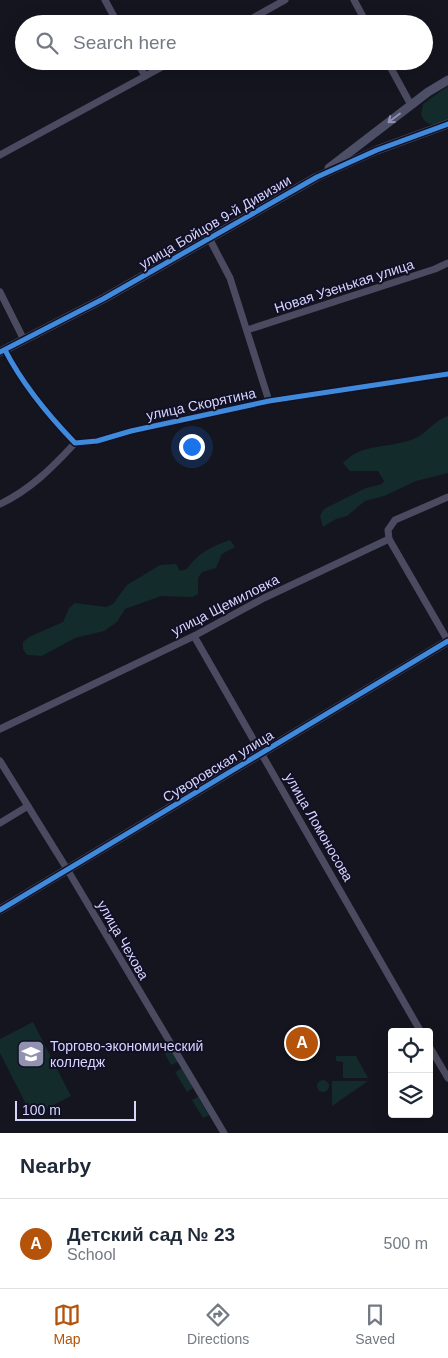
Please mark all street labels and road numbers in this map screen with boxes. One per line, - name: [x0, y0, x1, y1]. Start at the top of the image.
- street label: улица Бойцов 9-й Дивизии: [136, 172, 294, 272]
- street label: Новая Узенькая улица: [272, 256, 416, 316]
- street label: улица Скорятина: [145, 385, 257, 423]
- street label: улица Щемиловка: [169, 571, 282, 639]
- street label: Суворовская улица: [160, 727, 276, 805]
- street label: улица Ломоносова: [281, 770, 357, 884]
- street label: улица Чехова: [94, 898, 152, 983]

